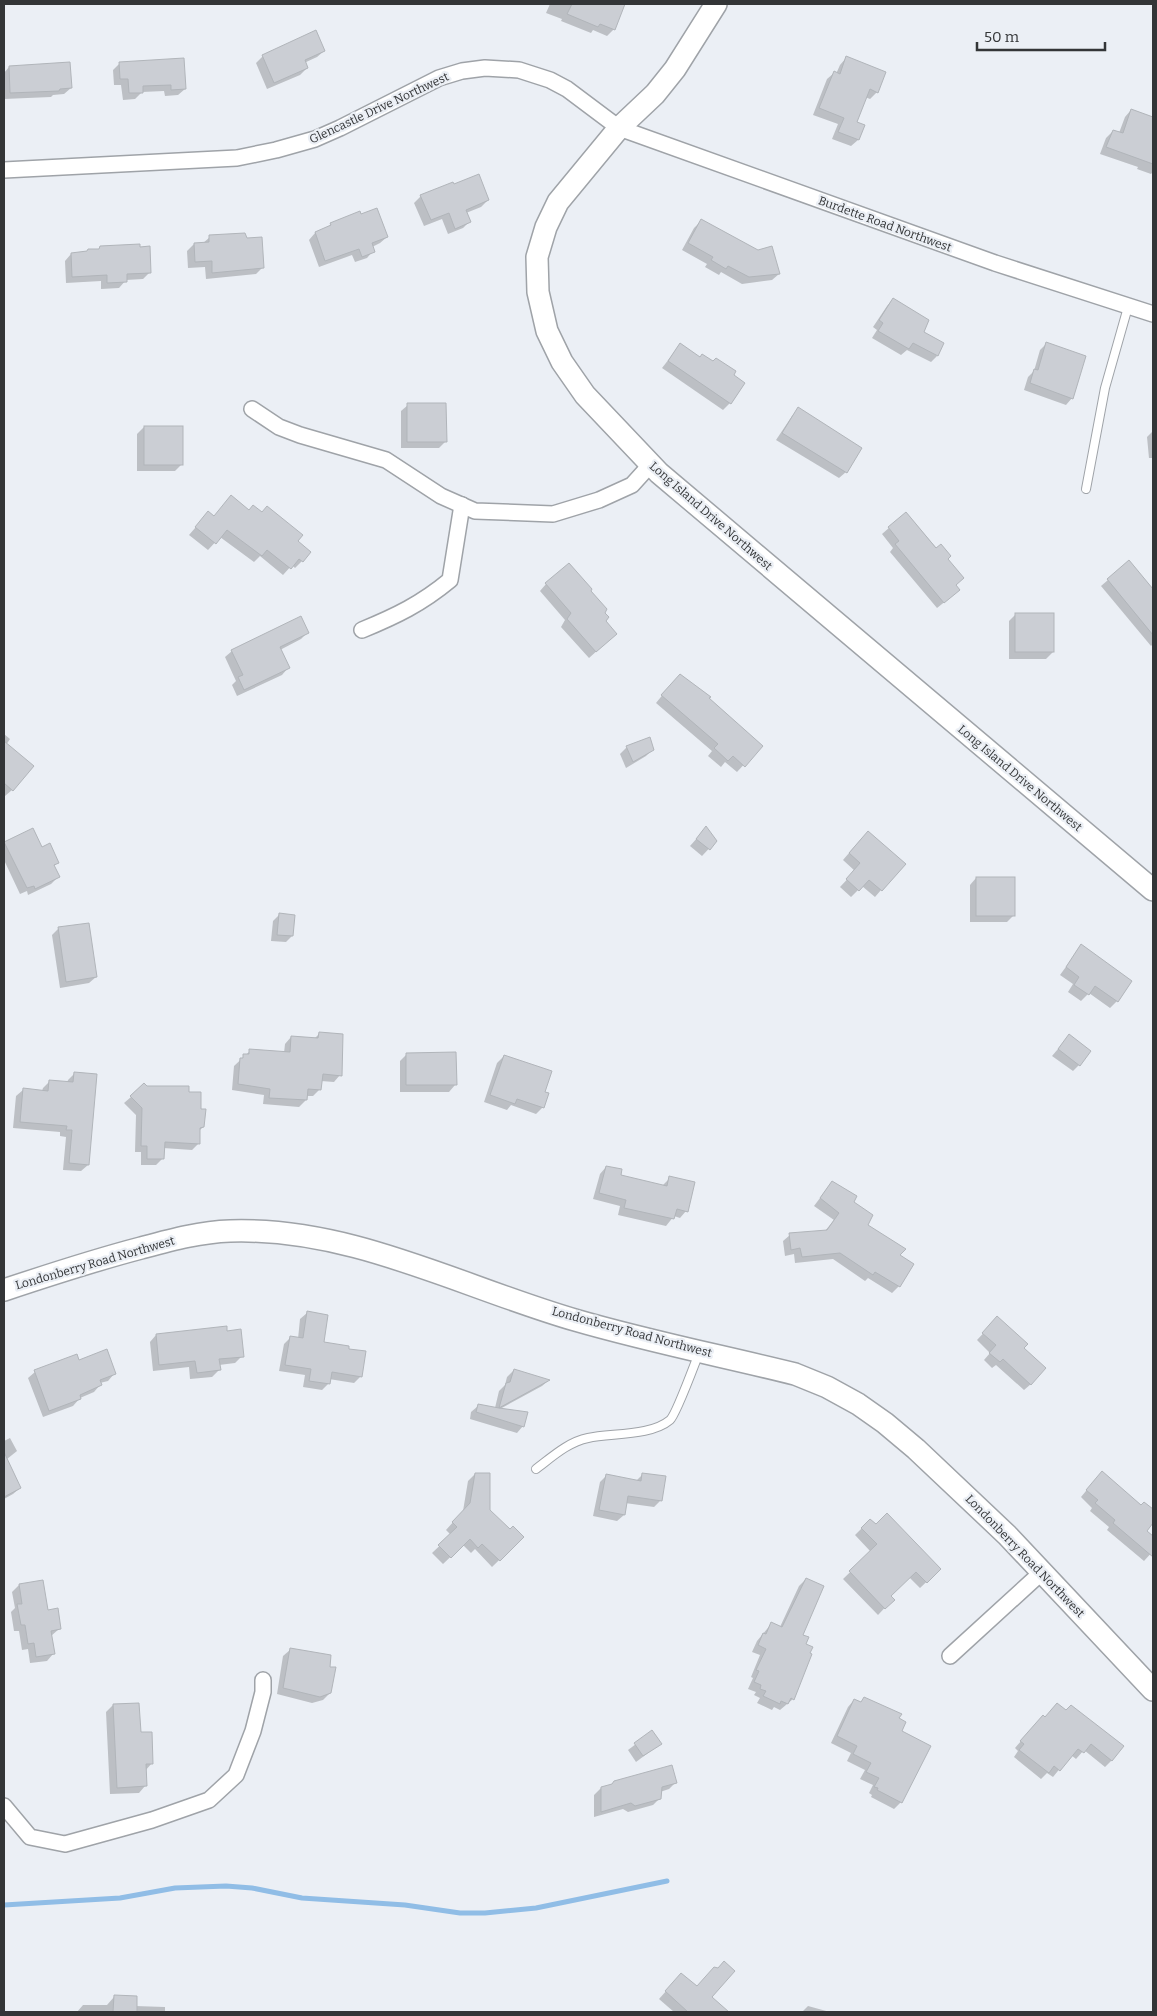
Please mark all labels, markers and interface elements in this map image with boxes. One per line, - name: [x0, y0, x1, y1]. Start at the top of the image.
- scale bar: [977, 20, 1104, 52]
- text: 50 m: [984, 28, 1020, 46]
- street label: Glencastle Drive Northwest: [307, 69, 451, 146]
- street label: Burdette Road Northwest: [816, 193, 954, 255]
- street label: Long Island Drive Northwest: [647, 459, 776, 573]
- street label: Long Island Drive Northwest: [955, 722, 1085, 834]
- street label: Londonberry Road Northwest: [14, 1233, 177, 1292]
- street label: Londonberry Road Northwest: [551, 1304, 714, 1360]
- street label: Londonberry Road Northwest: [963, 1492, 1088, 1621]

